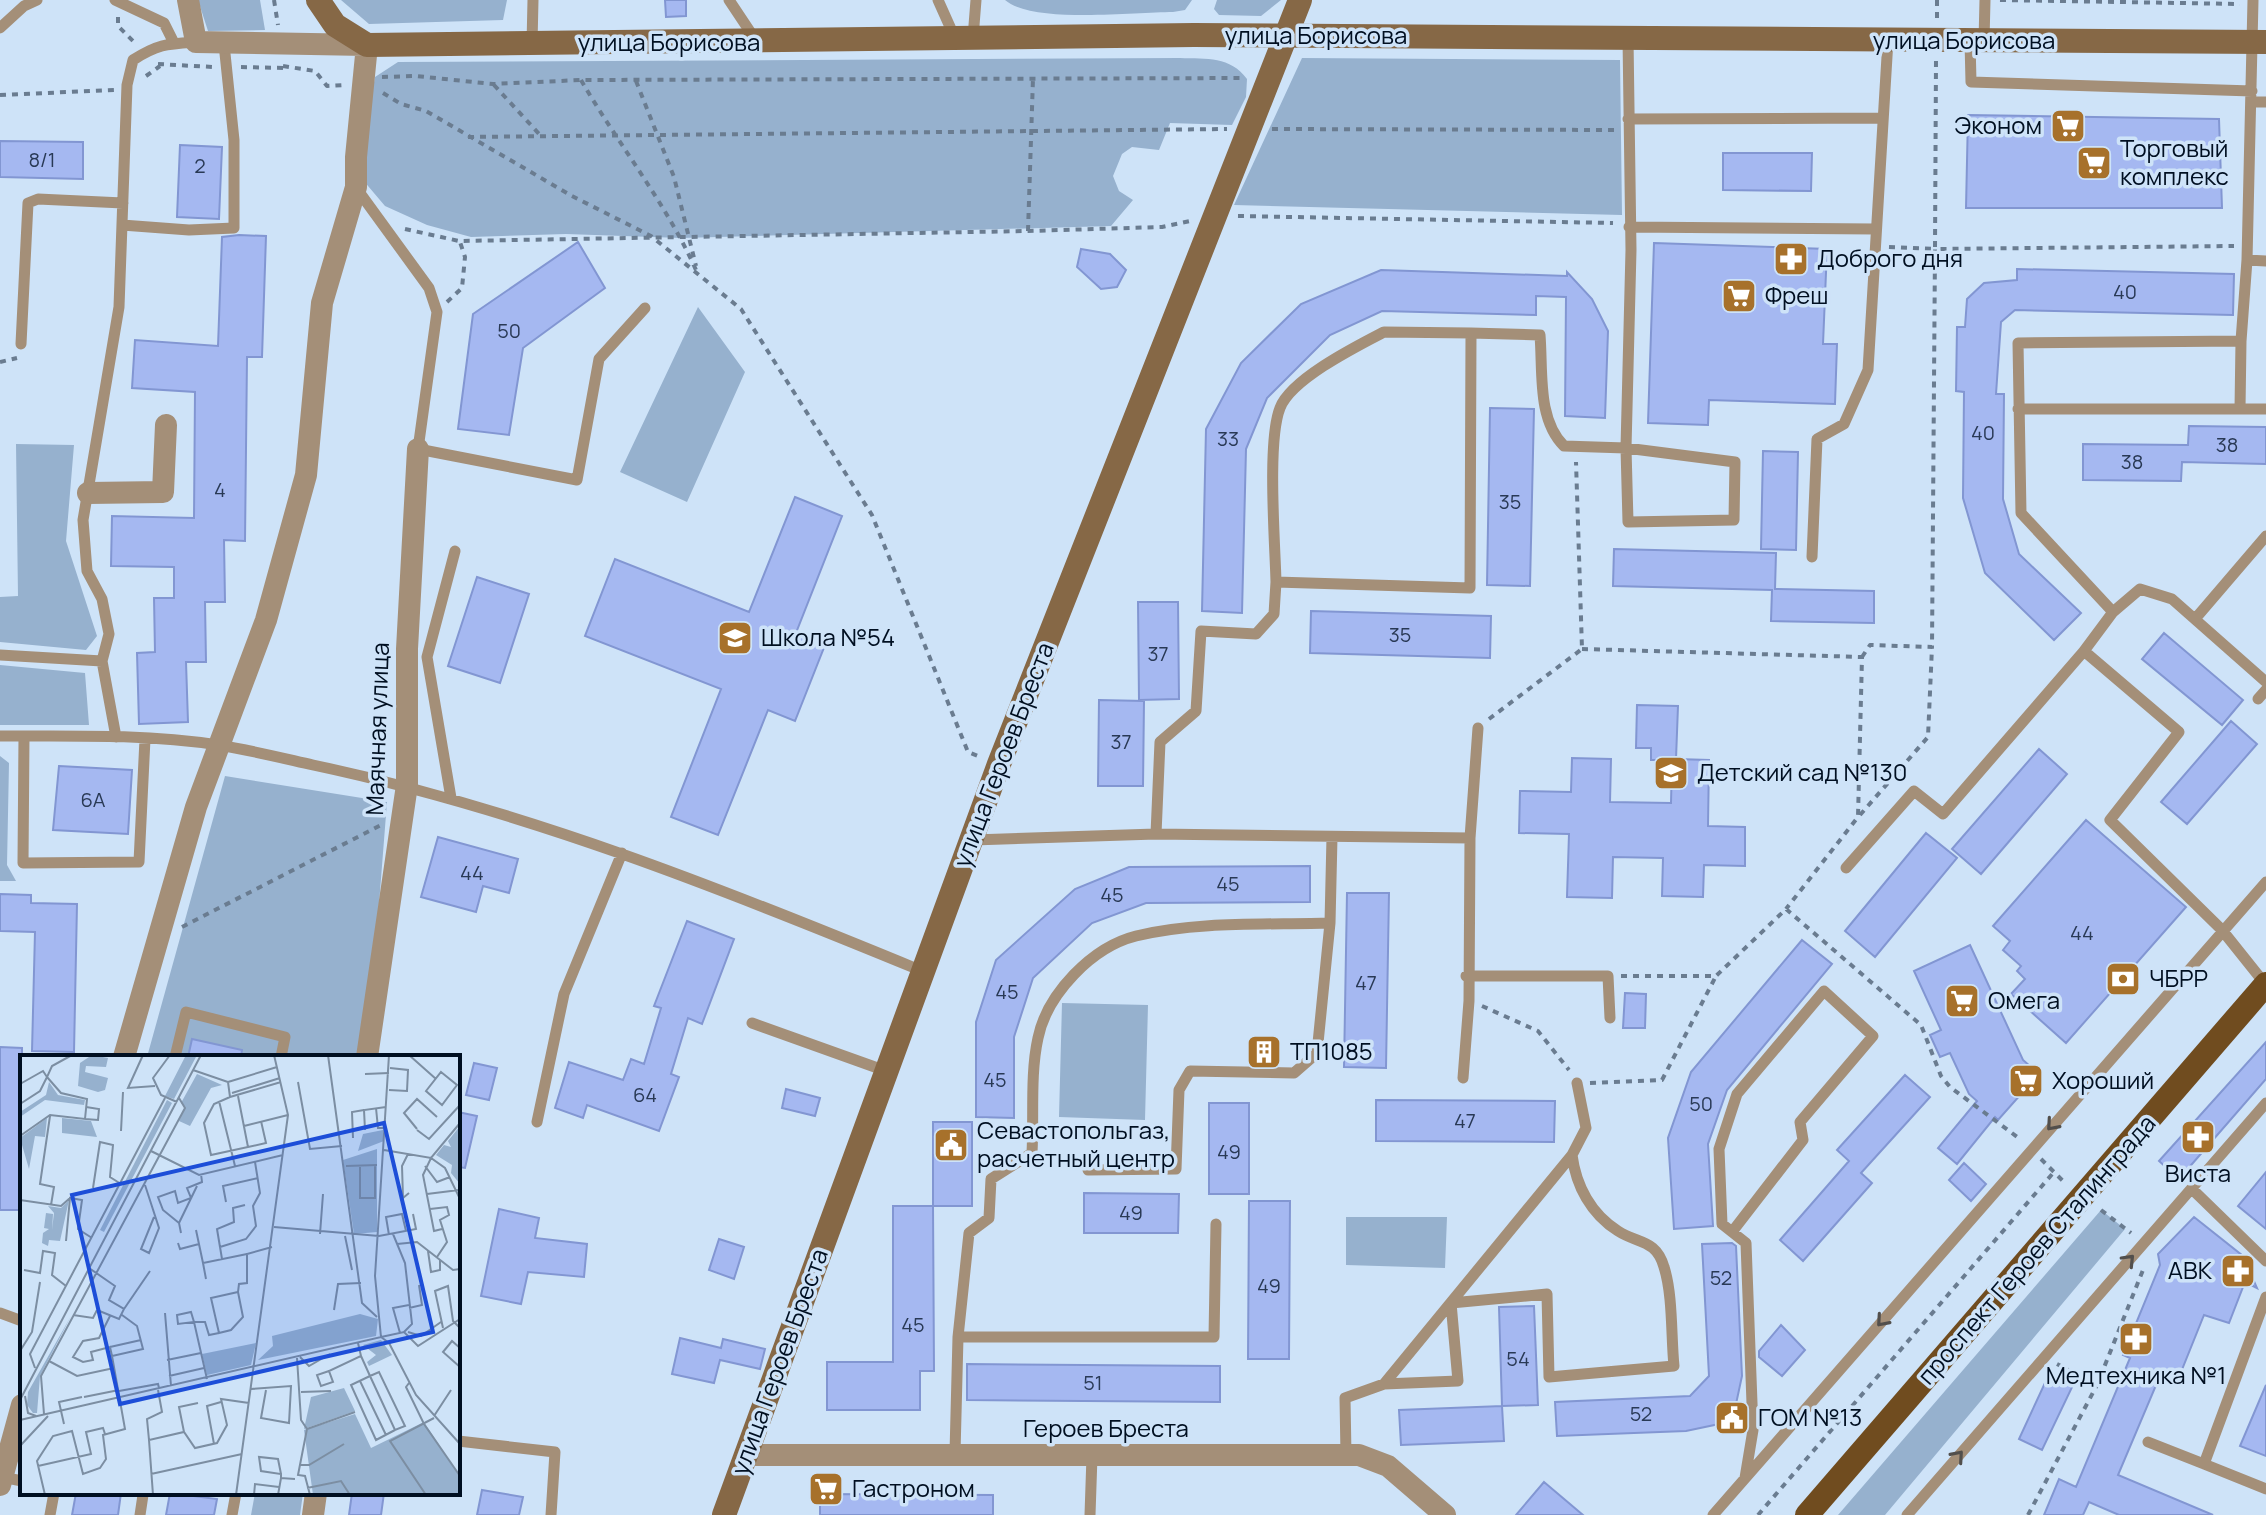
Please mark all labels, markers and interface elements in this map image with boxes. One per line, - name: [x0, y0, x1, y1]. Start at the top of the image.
- street label: улица Борисова: [1225, 18, 1407, 51]
- street label: улица Борисова: [1873, 23, 2055, 56]
- street label: улица Борисова: [578, 25, 760, 58]
- supermarket icon: Эконом: [2049, 107, 2087, 145]
- place label: Эконом: [1954, 108, 2042, 141]
- place label: Торговый комплекс: [2120, 131, 2229, 192]
- supermarket icon: Торговый комплекс: [2075, 144, 2113, 182]
- house number: 8/1: [28, 146, 56, 173]
- house number: 2: [194, 152, 206, 179]
- pharmacy icon: Доброго дня: [1772, 240, 1810, 278]
- place label: Доброго дня: [1817, 241, 1963, 274]
- supermarket icon: Фреш: [1720, 277, 1758, 315]
- place label: Фреш: [1765, 278, 1829, 311]
- house number: 40: [2113, 278, 2137, 305]
- house number: 50: [497, 317, 521, 344]
- house number: 40: [1971, 419, 1995, 446]
- house number: 33: [1217, 425, 1239, 452]
- house number: 38: [2216, 431, 2238, 458]
- house number: 38: [2121, 448, 2143, 475]
- house number: 4: [214, 476, 226, 503]
- house number: 35: [1499, 488, 1521, 515]
- school or university icon: Школа №54: [716, 619, 754, 657]
- place label: Школа №54: [761, 620, 895, 653]
- house number: 35: [1389, 621, 1411, 648]
- street label: улица Героев Бреста: [944, 637, 1061, 872]
- house number: 37: [1147, 640, 1169, 667]
- street label: Маячная улица: [357, 642, 396, 816]
- house number: 37: [1110, 728, 1132, 755]
- school or university icon: Детский сад №130: [1652, 754, 1690, 792]
- place label: Детский сад №130: [1697, 755, 1907, 788]
- house number: 6А: [80, 786, 106, 813]
- house number: 44: [460, 859, 484, 886]
- house number: 45: [1216, 870, 1240, 897]
- house number: 45: [1100, 881, 1124, 908]
- house number: 44: [2070, 919, 2094, 946]
- bank icon: ЧБРР: [2104, 960, 2142, 998]
- place label: ЧБРР: [2149, 961, 2208, 994]
- house number: 47: [1355, 969, 1377, 996]
- house number: 45: [995, 978, 1019, 1005]
- supermarket icon: Омега: [1943, 982, 1981, 1020]
- place label: Омега: [1988, 983, 2060, 1016]
- building icon: ТП1085: [1245, 1033, 1283, 1071]
- place label: ТП1085: [1290, 1034, 1373, 1067]
- inset map: [20, 1055, 460, 1495]
- supermarket icon: Хороший: [2007, 1062, 2045, 1100]
- place label: Хороший: [2052, 1063, 2154, 1096]
- house number: 45: [983, 1066, 1007, 1093]
- house number: 64: [633, 1081, 657, 1108]
- house number: 50: [1689, 1090, 1713, 1117]
- house number: 47: [1454, 1107, 1476, 1134]
- street label: проспект Героев Сталинграда: [1909, 1107, 2162, 1391]
- place label: Севастопольгаз, расчетный центр: [977, 1113, 1175, 1174]
- one-way arrow: [2047, 1116, 2062, 1130]
- pharmacy icon: Виста: [2179, 1118, 2217, 1156]
- public building icon: Севастопольгаз, расчетный центр: [932, 1126, 970, 1164]
- house number: 49: [1217, 1138, 1241, 1165]
- place label: Виста: [2165, 1156, 2231, 1189]
- house number: 49: [1119, 1199, 1143, 1226]
- street label: улица Героев Бреста: [722, 1244, 835, 1479]
- pharmacy icon: АВК: [2219, 1252, 2257, 1290]
- place label: АВК: [2168, 1253, 2213, 1286]
- one-way arrow: [2120, 1255, 2135, 1269]
- house number: 52: [1710, 1264, 1732, 1291]
- house number: 49: [1257, 1272, 1281, 1299]
- house number: 45: [901, 1311, 925, 1338]
- one-way arrow: [1877, 1312, 1891, 1327]
- pharmacy icon: Медтехника №1: [2117, 1320, 2155, 1358]
- house number: 54: [1506, 1345, 1530, 1372]
- place label: Медтехника №1: [2046, 1358, 2226, 1391]
- house number: 51: [1083, 1369, 1103, 1396]
- public building icon: ГОМ №13: [1713, 1399, 1751, 1437]
- house number: 52: [1630, 1400, 1652, 1427]
- place label: ГОМ №13: [1758, 1400, 1862, 1433]
- street label: Героев Бреста: [1023, 1411, 1189, 1444]
- one-way arrow: [1948, 1451, 1963, 1466]
- supermarket icon: Гастроном: [807, 1470, 845, 1508]
- place label: Гастроном: [852, 1471, 975, 1504]

